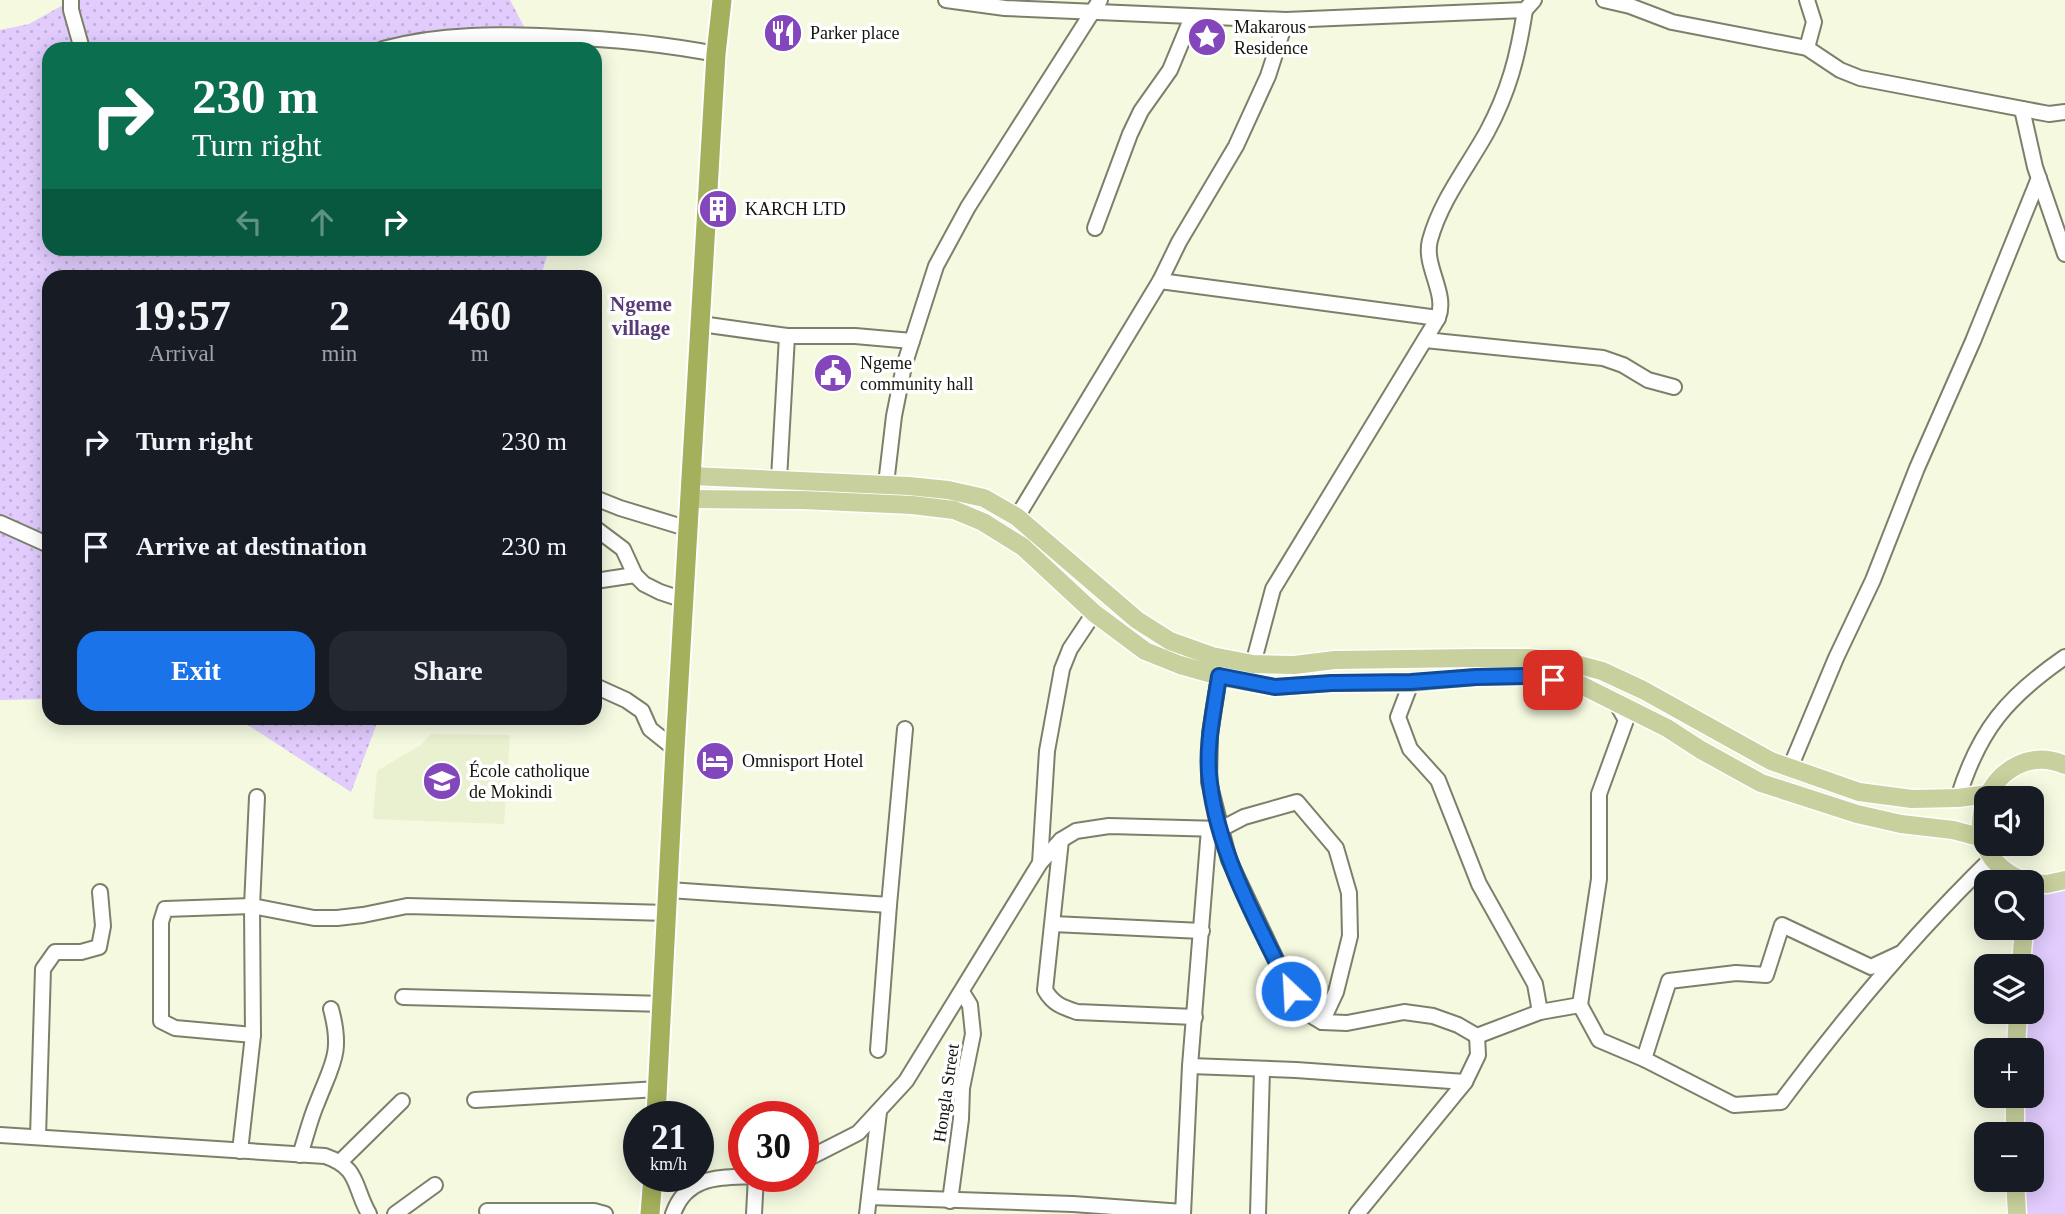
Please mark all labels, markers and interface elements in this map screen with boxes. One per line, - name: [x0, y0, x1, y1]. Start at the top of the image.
- restaurant icon: Parker place: [762, 12, 804, 54]
- place icon: Makarous Residence: [1186, 16, 1228, 58]
- place label: Makarous Residence: [1234, 17, 1308, 58]
- place label: Parker place: [810, 23, 899, 43]
- text: 230 m: [192, 69, 319, 124]
- icon: right: [77, 70, 168, 161]
- text: Turn right: [192, 127, 322, 163]
- building icon: KARCH LTD: [697, 188, 739, 230]
- place label: KARCH LTD: [745, 199, 846, 219]
- icon: left: [230, 203, 268, 241]
- icon: ahead: [303, 203, 341, 241]
- icon: right: [376, 203, 414, 241]
- district label: Ngeme village: [610, 292, 672, 340]
- text: 19:57: [133, 293, 231, 339]
- text: 2: [329, 293, 350, 339]
- text: 460: [448, 293, 511, 339]
- text: Arrival: [149, 341, 215, 366]
- text: min: [322, 341, 357, 366]
- text: m: [471, 341, 489, 366]
- public building icon: Ngeme community hall: [812, 352, 854, 394]
- place label: Ngeme community hall: [860, 353, 973, 394]
- icon: right: [77, 423, 115, 461]
- text: Turn right: [136, 427, 253, 456]
- text: 230 m: [501, 427, 567, 456]
- icon: arrive: [77, 528, 115, 566]
- text: Arrive at destination: [136, 532, 367, 561]
- text: 230 m: [501, 532, 567, 561]
- button: Exit: [77, 631, 315, 711]
- button: Share: [329, 631, 567, 711]
- pin: [1523, 650, 1583, 710]
- icon: arrive: [1534, 661, 1572, 699]
- hotel icon: Omnisport Hotel: [694, 740, 736, 782]
- place label: Omnisport Hotel: [742, 751, 864, 771]
- school or university icon: École catholique de Mokindi: [421, 760, 463, 802]
- place label: École catholique de Mokindi: [469, 760, 589, 802]
- map controls: [1974, 786, 2044, 1192]
- button: sound: [1974, 786, 2044, 856]
- button: search: [1974, 870, 2044, 940]
- position arrow: [1254, 954, 1328, 1028]
- button: layers: [1974, 954, 2044, 1024]
- button: +: [1974, 1038, 2044, 1108]
- street label: Hongla Street: [929, 1042, 963, 1144]
- speed limit sign: 30: [728, 1101, 819, 1192]
- text: 21: [651, 1118, 686, 1157]
- button: −: [1974, 1122, 2044, 1192]
- text: km/h: [650, 1154, 687, 1174]

